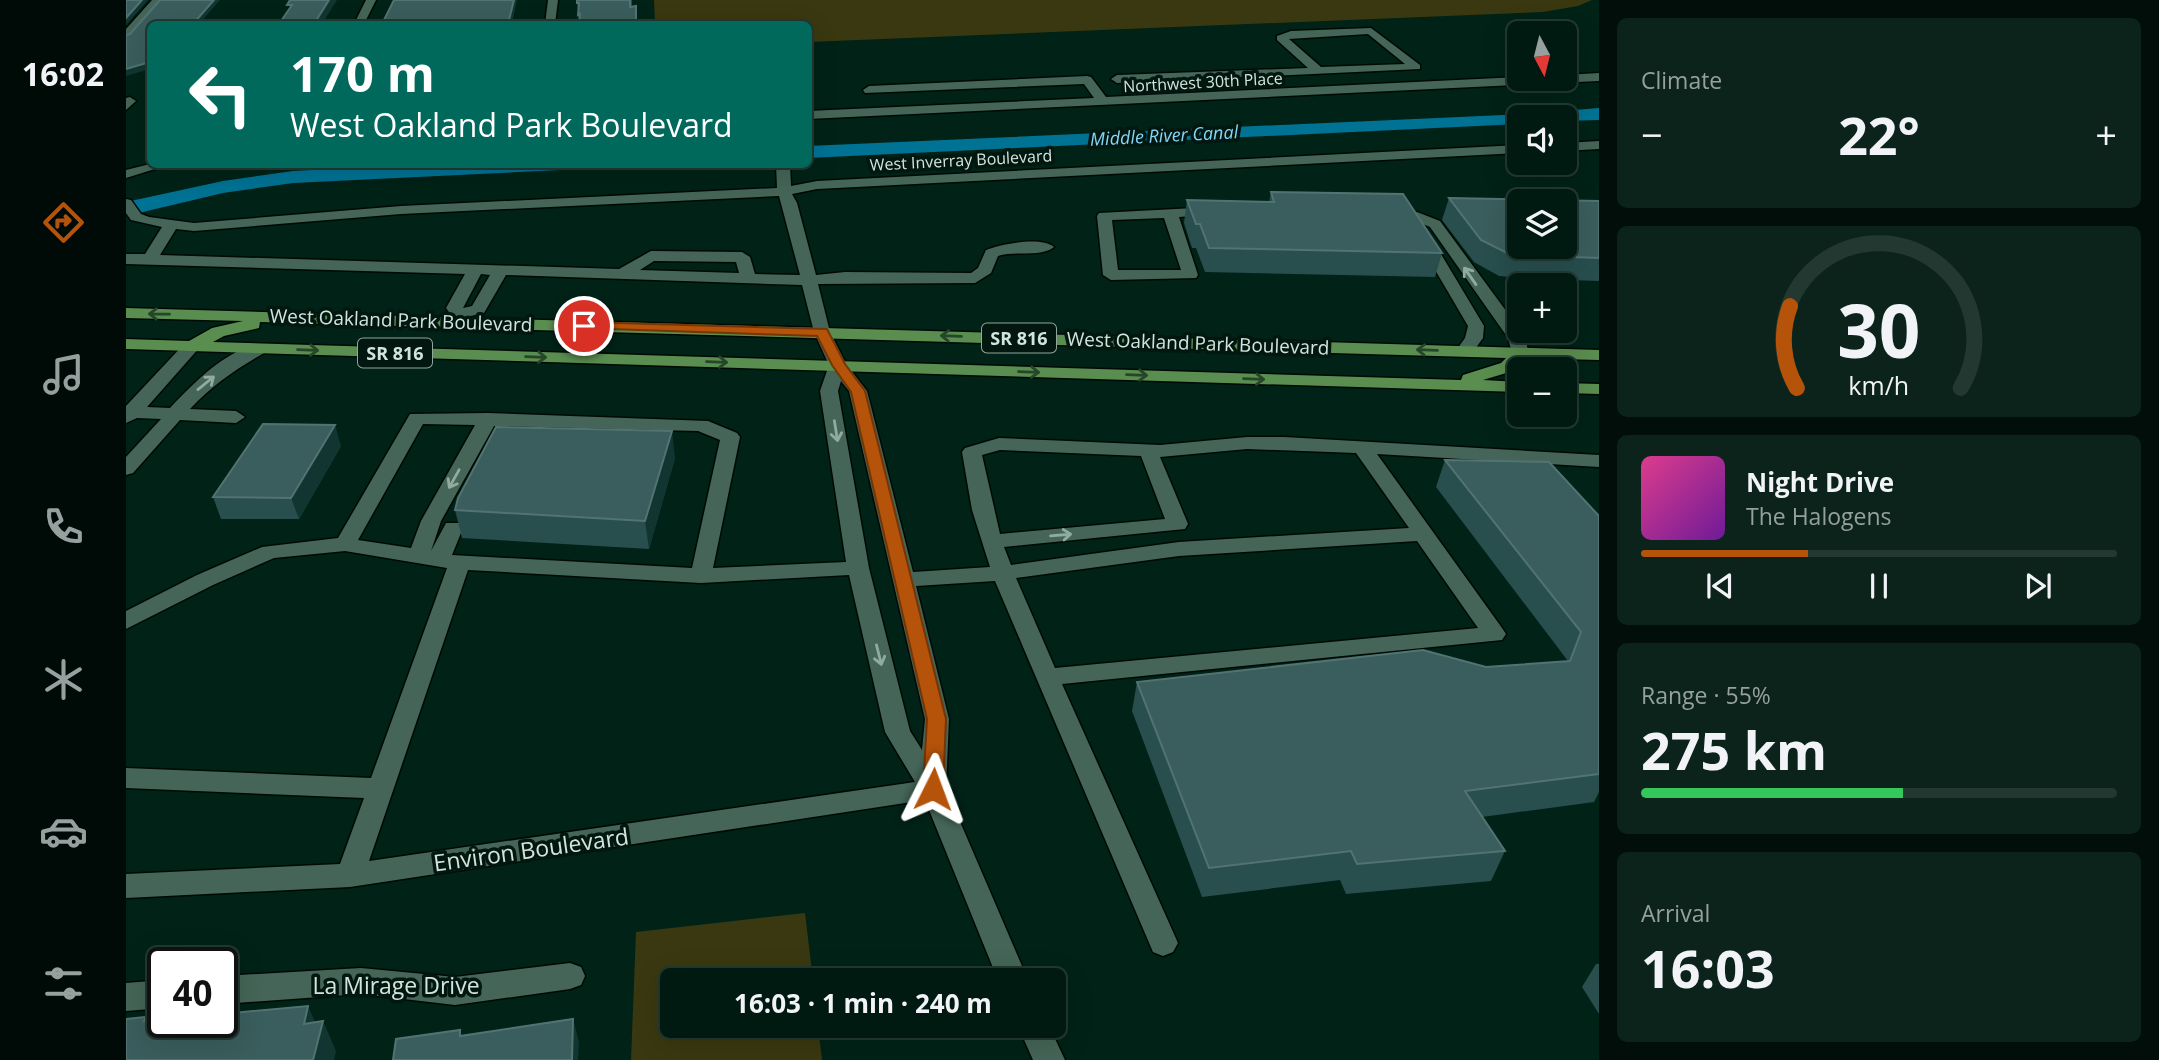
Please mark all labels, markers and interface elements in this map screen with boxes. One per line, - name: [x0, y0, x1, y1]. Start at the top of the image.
- north arrow: [1507, 21, 1577, 91]
- map controls: [1507, 21, 1577, 427]
- text: 170 m: [290, 40, 435, 106]
- icon: left: [175, 49, 266, 140]
- text: 16:02: [22, 52, 104, 95]
- text: Climate: [1641, 64, 1722, 96]
- street label: Northwest 30th Place: [1123, 67, 1283, 97]
- text: 22°: [1838, 99, 1920, 170]
- text: West Oakland Park Boulevard: [290, 103, 733, 146]
- button: sound: [1507, 105, 1577, 175]
- text: −: [1641, 108, 1663, 160]
- text: +: [2095, 108, 2117, 160]
- water label: Middle River Canal: [1089, 119, 1239, 151]
- street label: West Inverray Boulevard: [869, 144, 1053, 176]
- button: layers: [1507, 189, 1577, 259]
- icon: directions: [39, 198, 88, 247]
- one-way arrow: [1463, 267, 1477, 286]
- button: +: [1507, 273, 1577, 343]
- text: 30: [1837, 280, 1921, 379]
- pin: [554, 296, 614, 356]
- street label: West Oakland Park Boulevard: [269, 302, 533, 338]
- one-way arrow: [147, 307, 170, 321]
- icon: arrive: [565, 307, 603, 345]
- road number: SR 816: [982, 324, 1056, 352]
- street label: West Oakland Park Boulevard: [1066, 325, 1330, 361]
- one-way arrow: [940, 329, 963, 342]
- road number: SR 816: [358, 338, 432, 368]
- one-way arrow: [297, 344, 320, 357]
- one-way arrow: [1416, 344, 1439, 357]
- icon: music: [39, 350, 88, 399]
- one-way arrow: [524, 350, 547, 363]
- one-way arrow: [705, 355, 728, 369]
- button: −: [1507, 357, 1577, 427]
- one-way arrow: [1017, 365, 1040, 378]
- text: km/h: [1849, 367, 1909, 401]
- one-way arrow: [1125, 369, 1148, 382]
- one-way arrow: [1242, 372, 1265, 386]
- one-way arrow: [196, 376, 214, 391]
- one-way arrow: [830, 419, 843, 442]
- text: Night Drive: [1746, 464, 1894, 500]
- one-way arrow: [447, 468, 460, 489]
- text: The Halogens: [1746, 500, 1892, 532]
- icon: phone: [39, 502, 88, 551]
- one-way arrow: [1049, 528, 1072, 541]
- icon: previous: [1701, 567, 1739, 605]
- icon: pause: [1860, 567, 1898, 605]
- icon: next: [2019, 567, 2057, 605]
- one-way arrow: [873, 643, 886, 665]
- icon: climate: [39, 655, 88, 704]
- text: Range · 55%: [1641, 679, 1771, 711]
- text: 275 km: [1641, 714, 1827, 785]
- position arrow: [896, 752, 970, 826]
- icon: car: [39, 807, 88, 856]
- street label: Environ Boulevard: [431, 819, 631, 879]
- text: Arrival: [1641, 897, 1710, 929]
- text: 16:03: [1641, 932, 1775, 1003]
- speed limit sign: 40: [147, 947, 238, 1038]
- icon: filters: [39, 959, 88, 1008]
- street label: La Mirage Drive: [312, 969, 480, 1001]
- text: 16:03 · 1 min · 240 m: [734, 985, 992, 1021]

